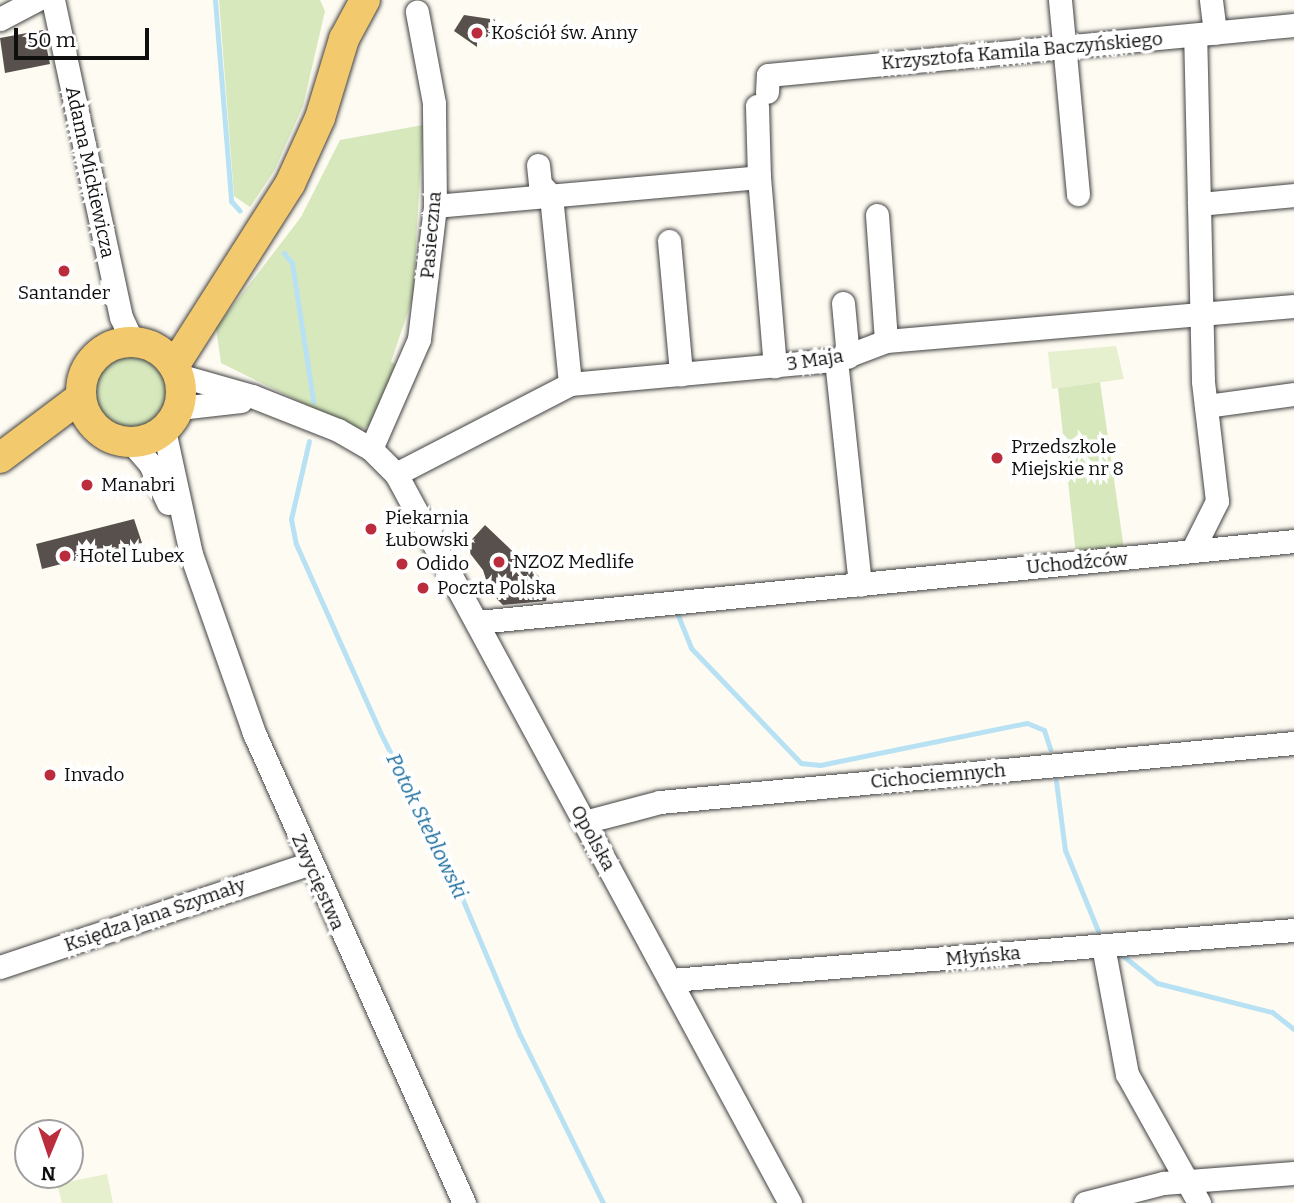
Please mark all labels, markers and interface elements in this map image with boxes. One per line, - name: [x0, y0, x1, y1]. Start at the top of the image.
- scale bar: [18, 14, 152, 58]
- place label: Kościół św. Anny: [491, 22, 637, 44]
- marker: Kościół św. Anny: [469, 25, 485, 41]
- text: 50 m: [27, 27, 76, 53]
- street label: Krzysztofa Kamila Baczyńskiego: [880, 27, 1164, 75]
- street label: Adama Mickiewicza: [61, 84, 119, 260]
- street label: Pasieczna: [416, 190, 446, 280]
- marker: Santander: [56, 263, 72, 279]
- place label: Santander: [18, 282, 110, 304]
- street label: 3 Maja: [785, 344, 845, 376]
- place label: Przedszkole Miejskie nr 8: [1011, 436, 1124, 480]
- marker: Przedszkole Miejskie nr 8: [989, 450, 1005, 466]
- place label: Manabri: [101, 474, 175, 496]
- marker: Manabri: [79, 477, 95, 493]
- place label: Piekarnia Łubowski: [385, 507, 469, 551]
- marker: Piekarnia Łubowski: [363, 521, 379, 537]
- place label: Hotel Lubex: [79, 545, 184, 567]
- street label: Uchodźców: [1025, 547, 1129, 579]
- marker: Hotel Lubex: [57, 548, 73, 564]
- place label: NZOZ Medlife: [513, 551, 634, 573]
- place label: Odido: [416, 553, 469, 575]
- marker: NZOZ Medlife: [491, 554, 507, 570]
- marker: Odido: [394, 556, 410, 572]
- place label: Poczta Polska: [437, 577, 556, 599]
- marker: Poczta Polska: [415, 580, 431, 596]
- water label: Potok Steblowski: [381, 749, 473, 903]
- street label: Cichociemnych: [870, 759, 1006, 793]
- place label: Invado: [64, 764, 124, 786]
- marker: Invado: [42, 767, 58, 783]
- street label: Opolska: [566, 801, 620, 875]
- street label: Zwycięstwa: [287, 830, 349, 934]
- street label: Księdza Jana Szymały: [61, 873, 249, 957]
- street label: Młyńska: [945, 941, 1021, 971]
- north arrow: [14, 1119, 84, 1189]
- text: N: [41, 1162, 56, 1185]

